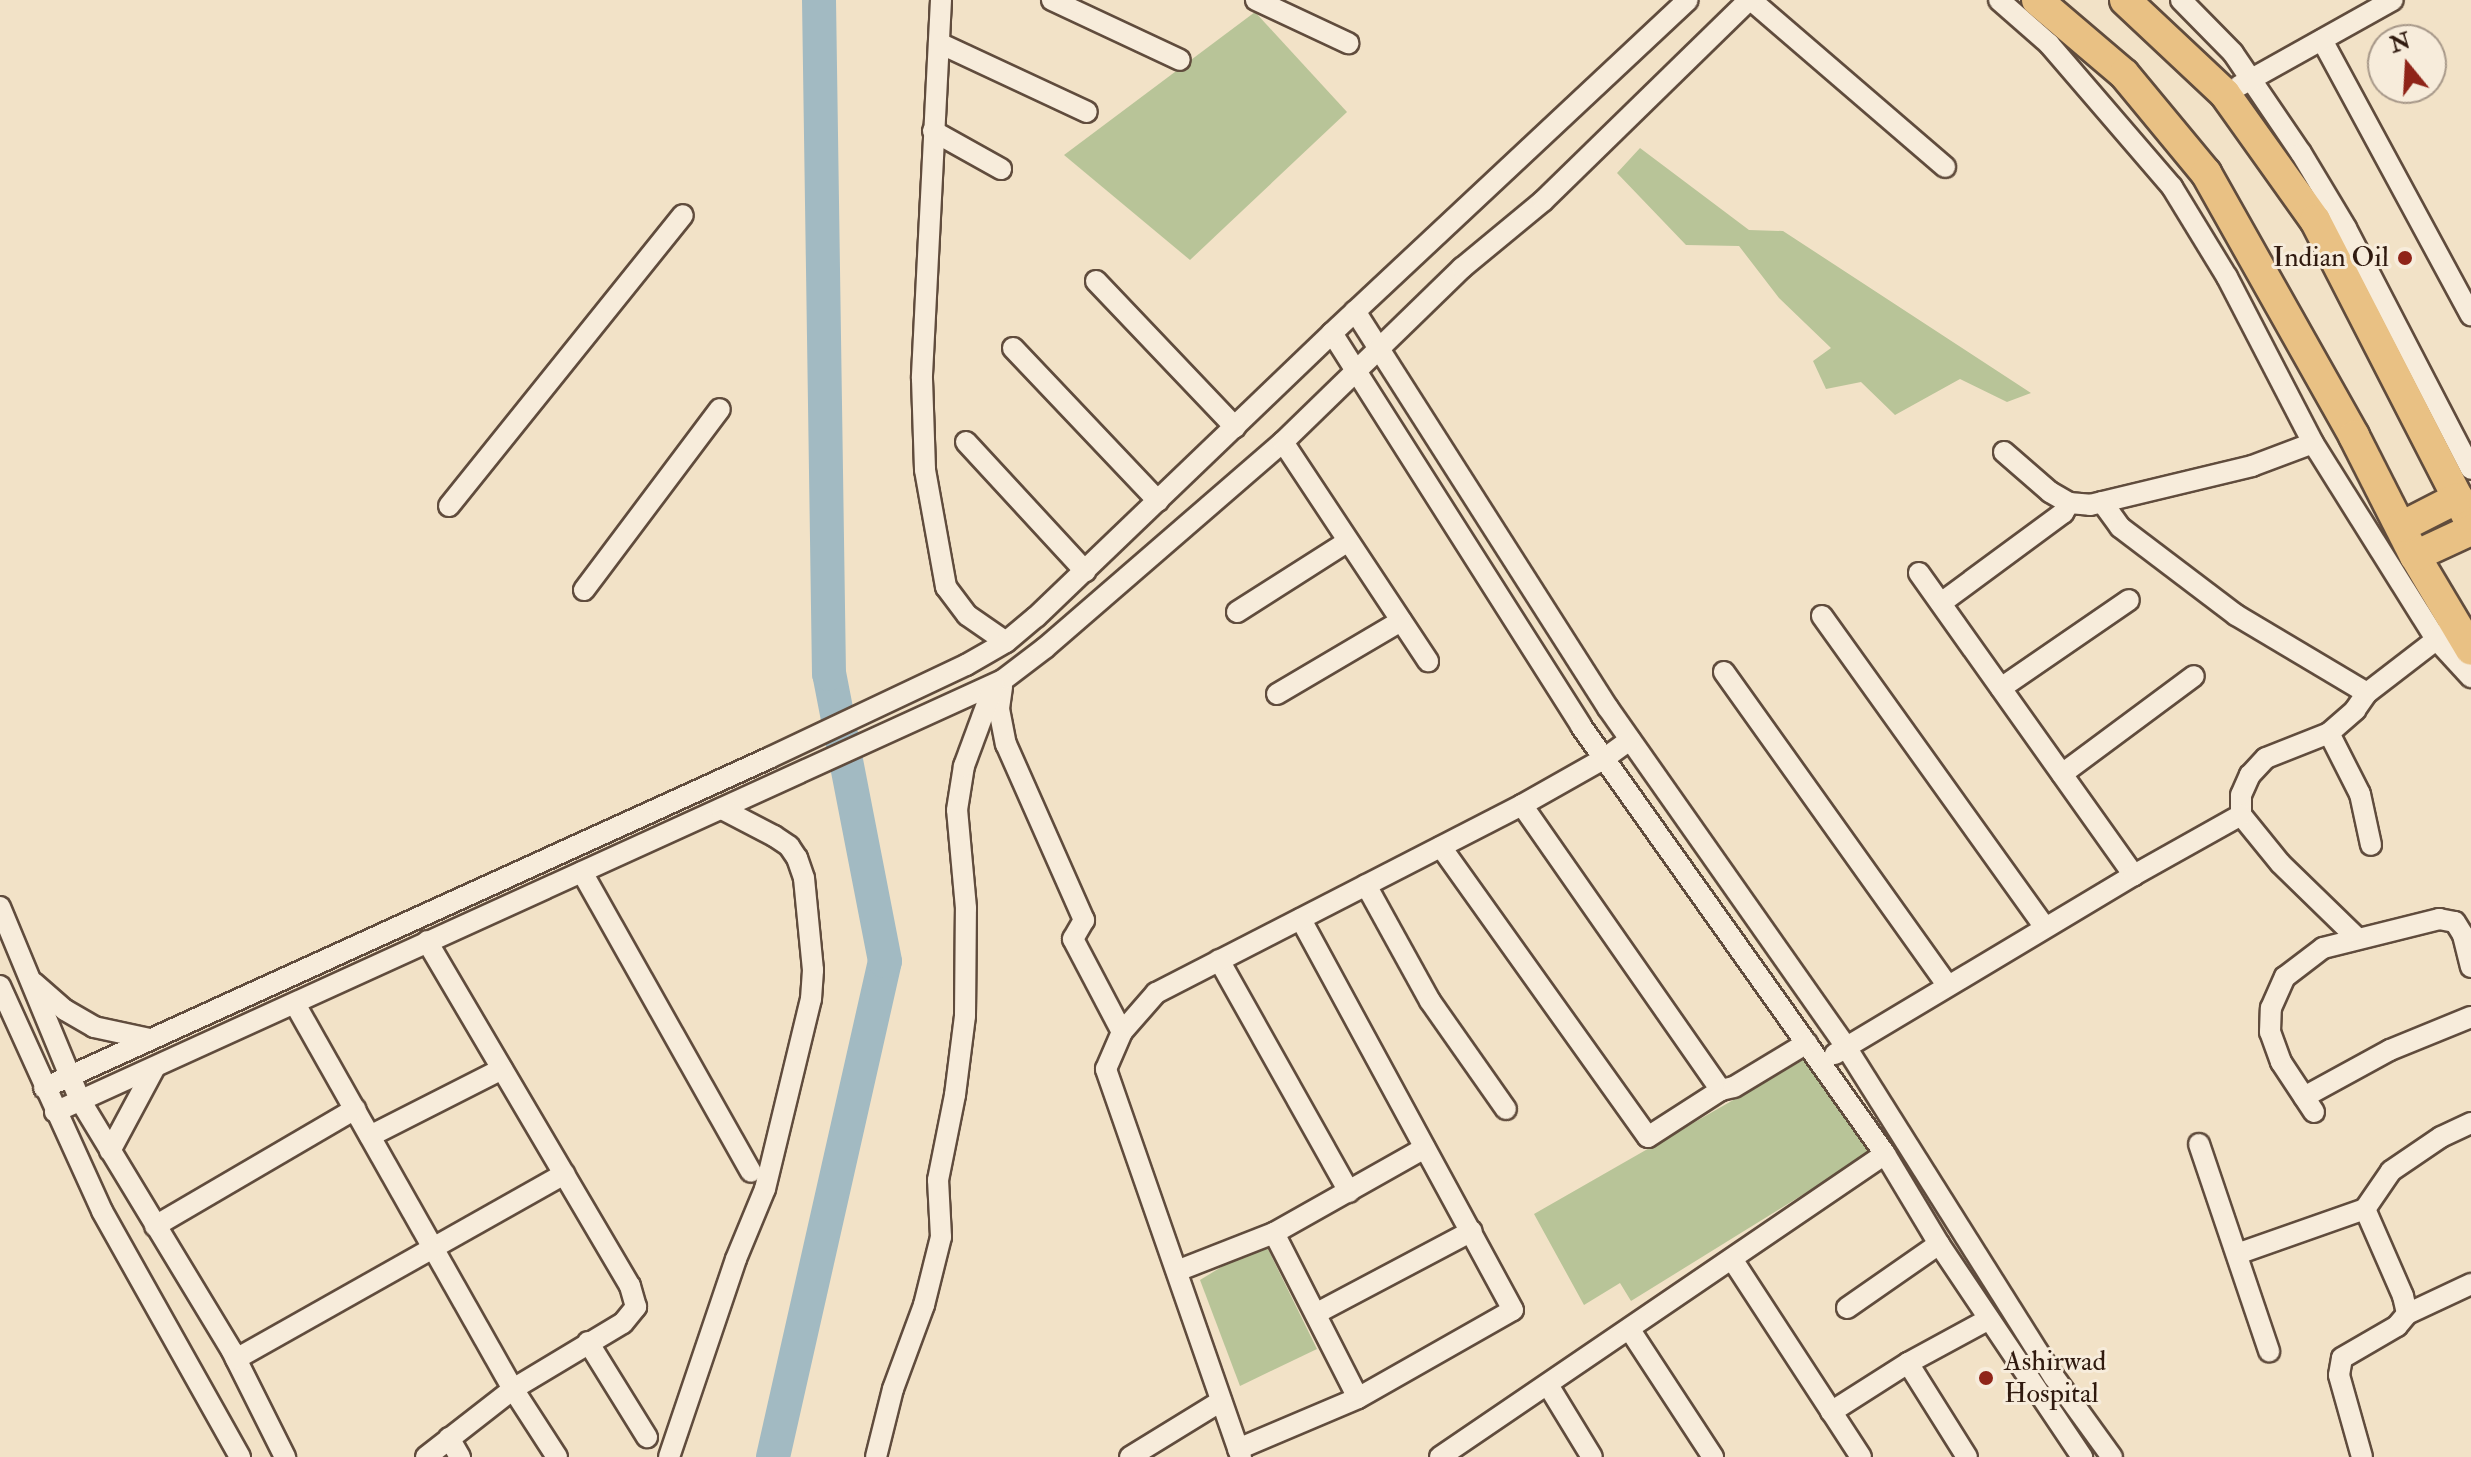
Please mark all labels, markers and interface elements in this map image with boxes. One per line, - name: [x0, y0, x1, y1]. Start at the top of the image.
- north arrow: [2367, 24, 2447, 104]
- text: N: [2386, 27, 2414, 59]
- place label: Indian Oil: [2273, 241, 2389, 275]
- marker: Indian Oil: [2396, 249, 2414, 267]
- place label: Ashirwad Hospital: [2004, 1345, 2106, 1411]
- marker: Ashirwad Hospital: [1975, 1367, 1997, 1389]

